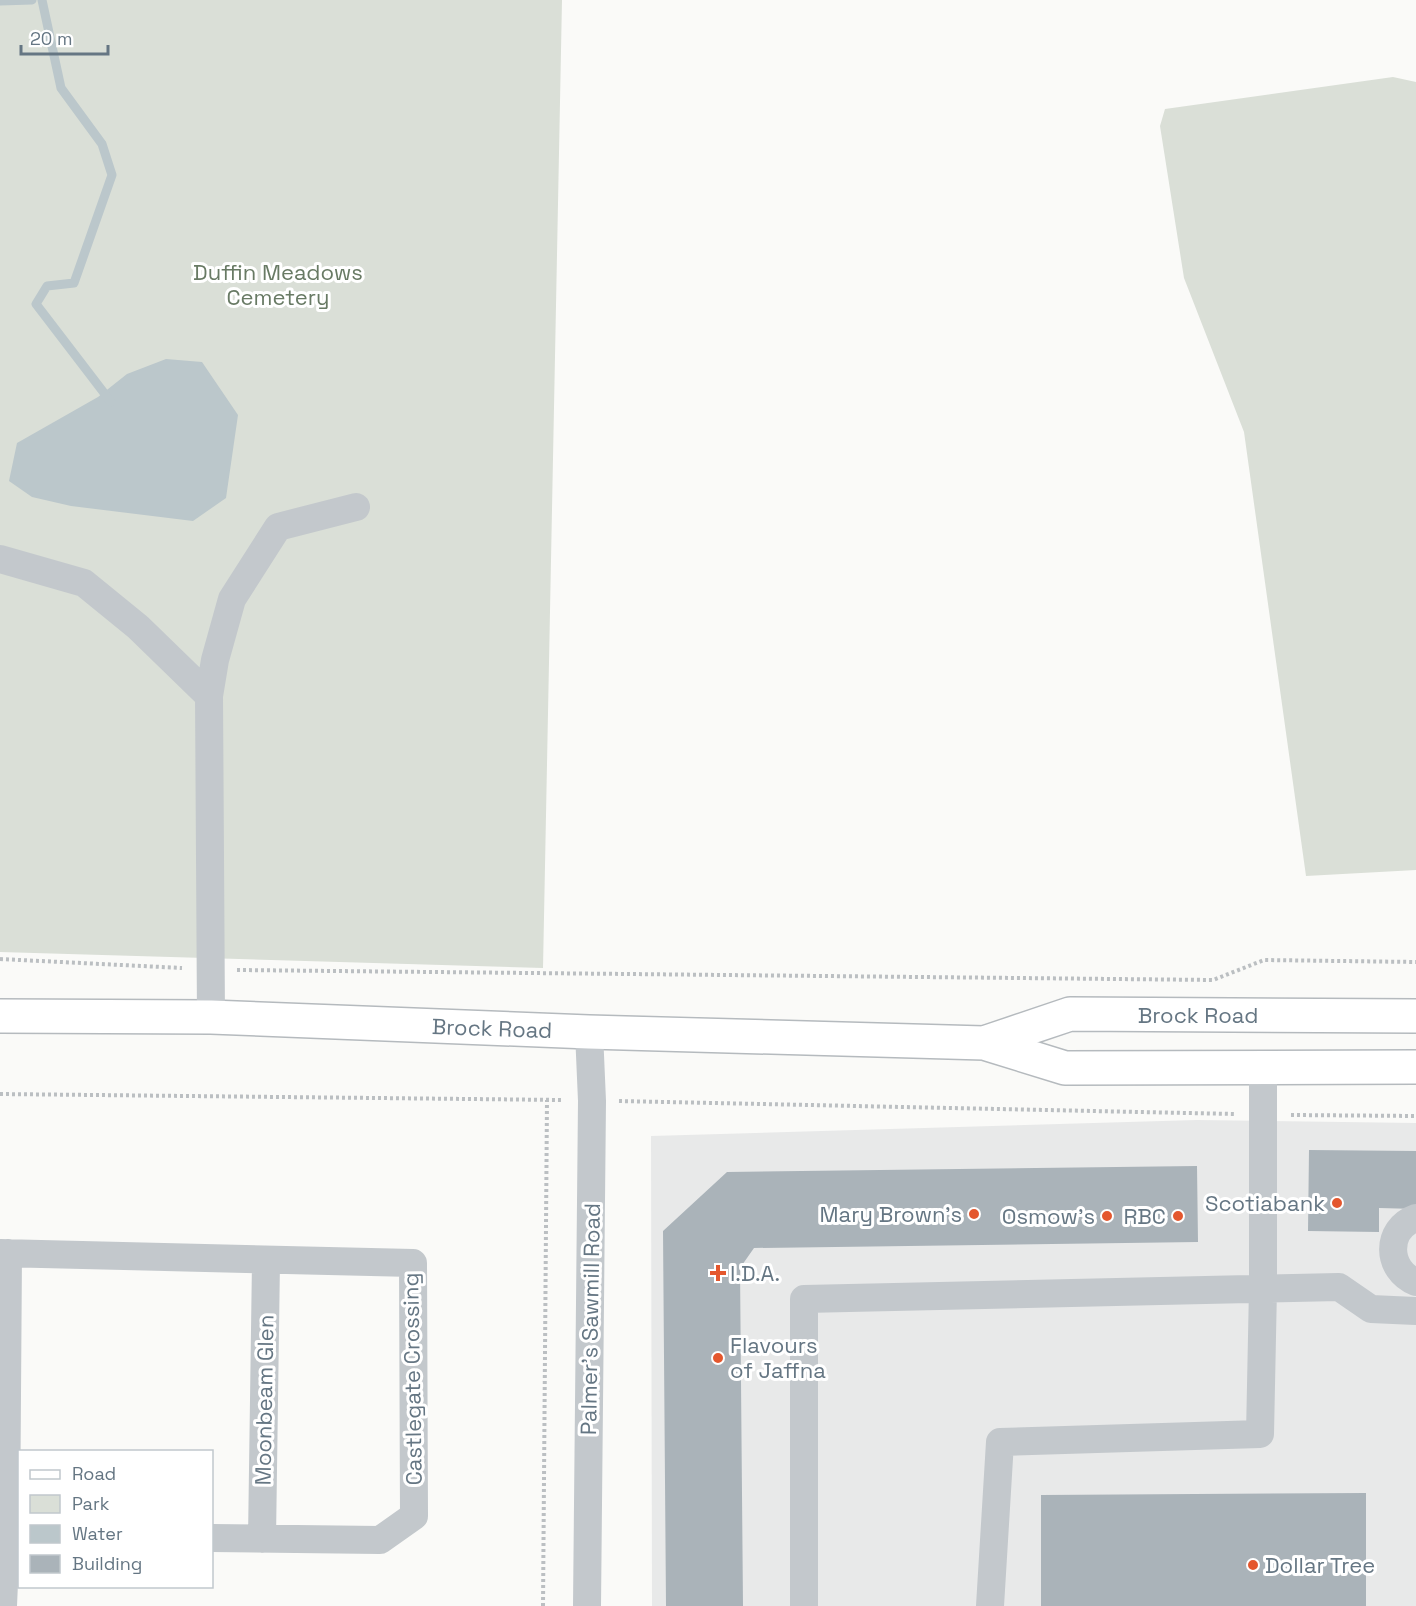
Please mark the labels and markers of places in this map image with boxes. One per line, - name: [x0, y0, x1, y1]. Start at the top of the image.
- place label: Scotiabank: [1205, 1189, 1325, 1217]
- marker: Scotiabank: [1330, 1196, 1344, 1210]
- place label: Mary Brown's: [820, 1200, 962, 1228]
- place label: Osmow's: [1002, 1202, 1095, 1230]
- place label: RBC: [1123, 1202, 1166, 1230]
- marker: Mary Brown's: [967, 1207, 981, 1221]
- marker: Osmow's: [1100, 1209, 1114, 1223]
- marker: RBC: [1171, 1209, 1185, 1223]
- place label: I.D.A.: [730, 1259, 780, 1287]
- marker: I.D.A.: [711, 1266, 725, 1280]
- place label: Flavours of Jaffna: [730, 1331, 826, 1384]
- marker: Flavours of Jaffna: [711, 1351, 725, 1365]
- place label: Dollar Tree: [1265, 1551, 1375, 1579]
- marker: Dollar Tree: [1246, 1558, 1260, 1572]

